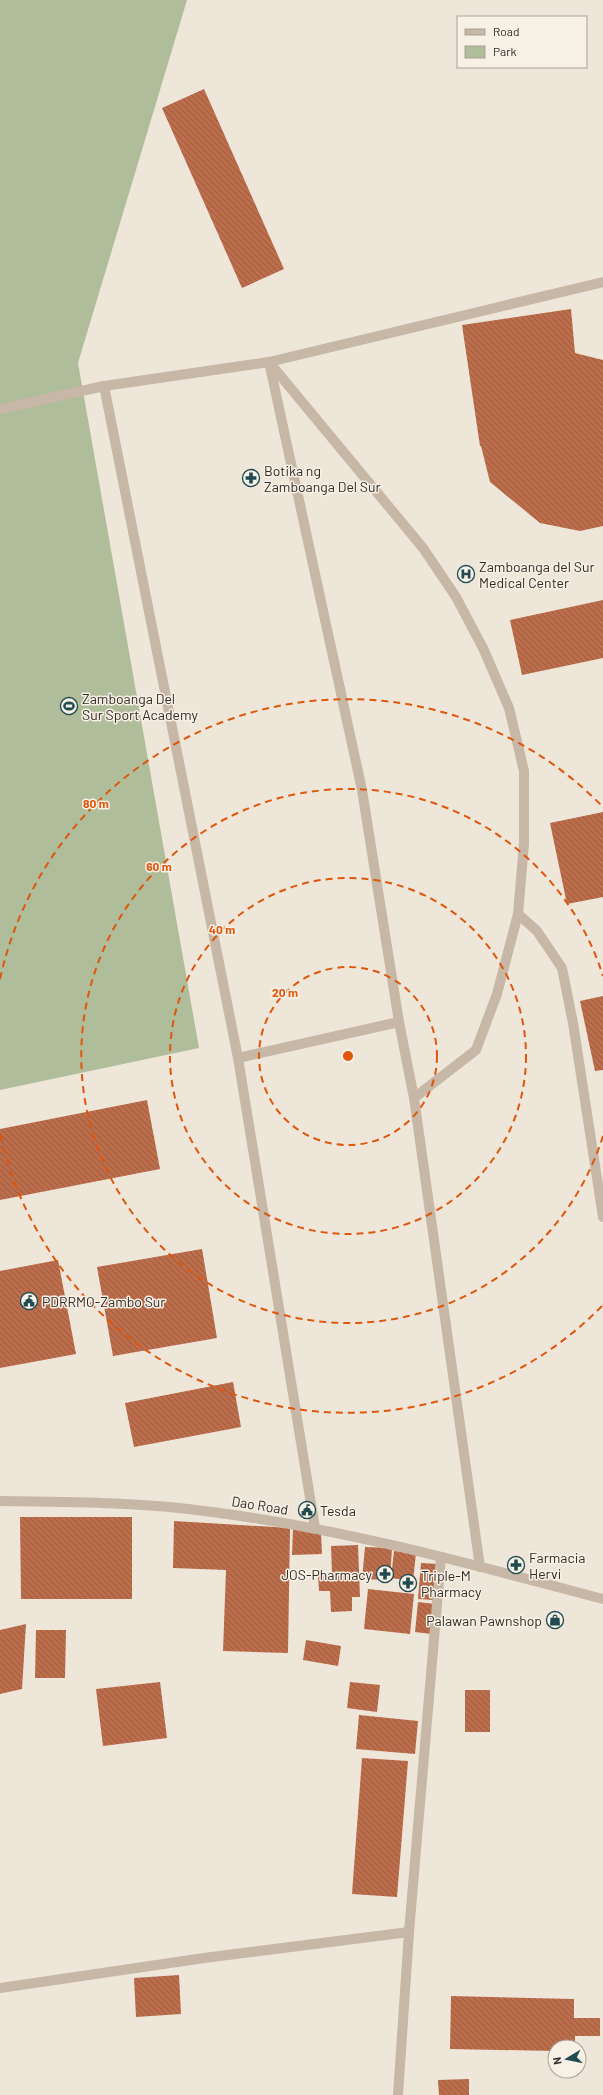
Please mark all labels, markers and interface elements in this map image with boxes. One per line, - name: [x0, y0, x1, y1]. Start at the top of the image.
- legend: [457, 16, 587, 68]
- text: Road: [493, 24, 520, 38]
- text: Park: [493, 44, 517, 58]
- place label: Botika ng Zamboanga Del Sur: [264, 462, 381, 495]
- pharmacy icon: Botika ng Zamboanga Del Sur: [241, 468, 261, 488]
- place label: Zamboanga del Sur Medical Center: [479, 558, 595, 591]
- hospital icon: Zamboanga del Sur Medical Center: [456, 564, 476, 584]
- place label: Zamboanga Del Sur Sport Academy: [82, 690, 199, 723]
- sports icon: Zamboanga Del Sur Sport Academy: [59, 696, 79, 716]
- text: 80 m: [83, 796, 109, 810]
- text: 60 m: [146, 859, 172, 873]
- text: 40 m: [209, 922, 235, 936]
- text: 20 m: [272, 985, 298, 999]
- centre of rings: [341, 1049, 355, 1063]
- public building icon: PDRRMO-Zambo Sur: [19, 1291, 39, 1311]
- place label: PDRRMO-Zambo Sur: [42, 1293, 165, 1310]
- street label: Dao Road: [230, 1492, 290, 1518]
- public building icon: Tesda: [297, 1500, 317, 1520]
- place label: Tesda: [320, 1502, 356, 1519]
- place label: Farmacia Hervi: [529, 1549, 586, 1582]
- pharmacy icon: Farmacia Hervi: [506, 1555, 526, 1575]
- pharmacy icon: JOS-Pharmacy: [375, 1564, 395, 1584]
- place label: JOS-Pharmacy: [281, 1566, 373, 1583]
- place label: Triple-M Pharmacy: [421, 1567, 482, 1600]
- pharmacy icon: Triple-M Pharmacy: [398, 1573, 418, 1593]
- shop icon: Palawan Pawnshop: [545, 1610, 565, 1630]
- place label: Palawan Pawnshop: [426, 1612, 542, 1629]
- north arrow: [547, 2039, 587, 2079]
- text: N: [550, 2056, 564, 2066]

